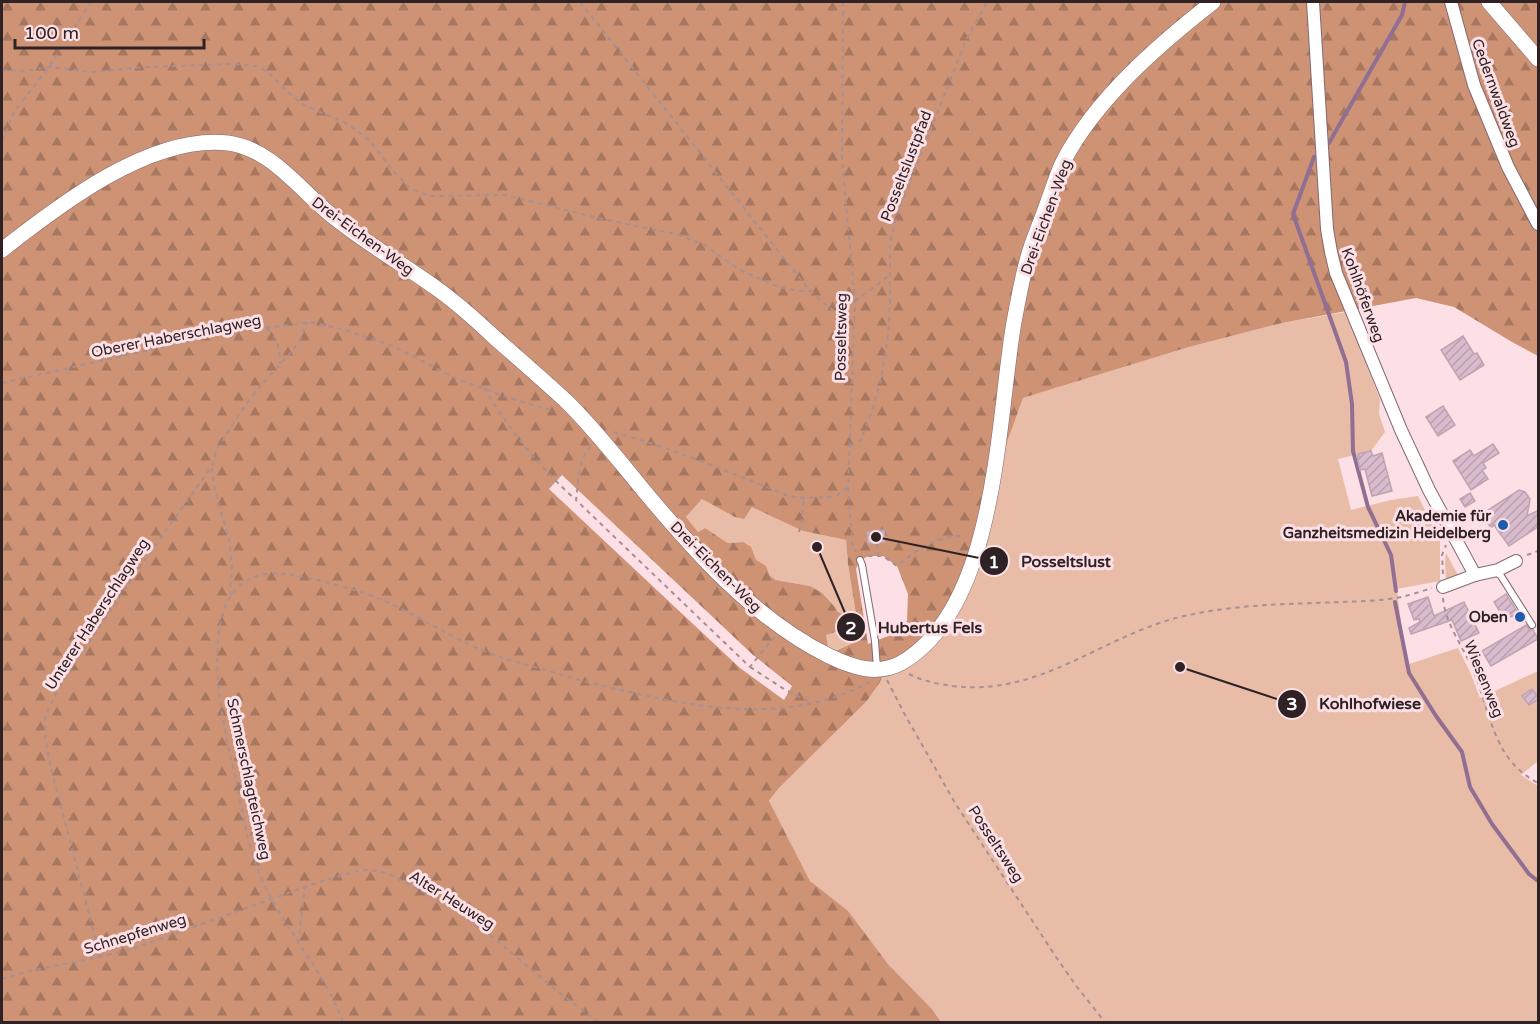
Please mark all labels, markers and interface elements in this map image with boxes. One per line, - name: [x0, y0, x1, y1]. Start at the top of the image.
- scale bar: [15, 12, 204, 50]
- text: 100 m: [24, 22, 79, 44]
- street label: Cedernwaldweg: [1468, 36, 1524, 150]
- street label: Posseltslustpfad: [877, 108, 935, 224]
- street label: Drei-Eichen-Weg: [1017, 157, 1075, 277]
- street label: Drei-Eichen-Weg: [309, 193, 417, 279]
- street label: Kohlhöferweg: [1338, 245, 1388, 345]
- street label: Posseltsweg: [831, 293, 851, 381]
- street label: Oberer Haberschlagweg: [89, 311, 263, 361]
- place label: Akademie für Ganzheitsmedizin Heidelberg: [1283, 507, 1491, 543]
- street label: Drei-Eichen-Weg: [667, 518, 765, 616]
- marker: Akademie für Ganzheitsmedizin Heidelberg: [1496, 518, 1510, 532]
- street label: Unterer Haberschlagweg: [41, 535, 153, 693]
- callout: Posseltslust: [979, 544, 1123, 578]
- text: 1: [988, 551, 1000, 573]
- text: Posseltslust: [1021, 552, 1112, 572]
- place label: Oben: [1469, 608, 1508, 626]
- callout: Hubertus Fels: [836, 610, 994, 644]
- marker: Oben: [1513, 610, 1527, 624]
- text: 2: [845, 617, 857, 639]
- text: Hubertus Fels: [878, 618, 983, 638]
- street label: Wiesenweg: [1460, 638, 1508, 720]
- callout: Kohlhofwiese: [1277, 687, 1433, 721]
- text: 3: [1286, 693, 1298, 715]
- text: Kohlhofwiese: [1319, 694, 1421, 714]
- street label: Schmerschlagteichweg: [223, 696, 275, 862]
- street label: Posseltsweg: [964, 802, 1028, 886]
- street label: Alter Heuweg: [406, 867, 498, 933]
- street label: Schnepfenweg: [82, 910, 188, 958]

